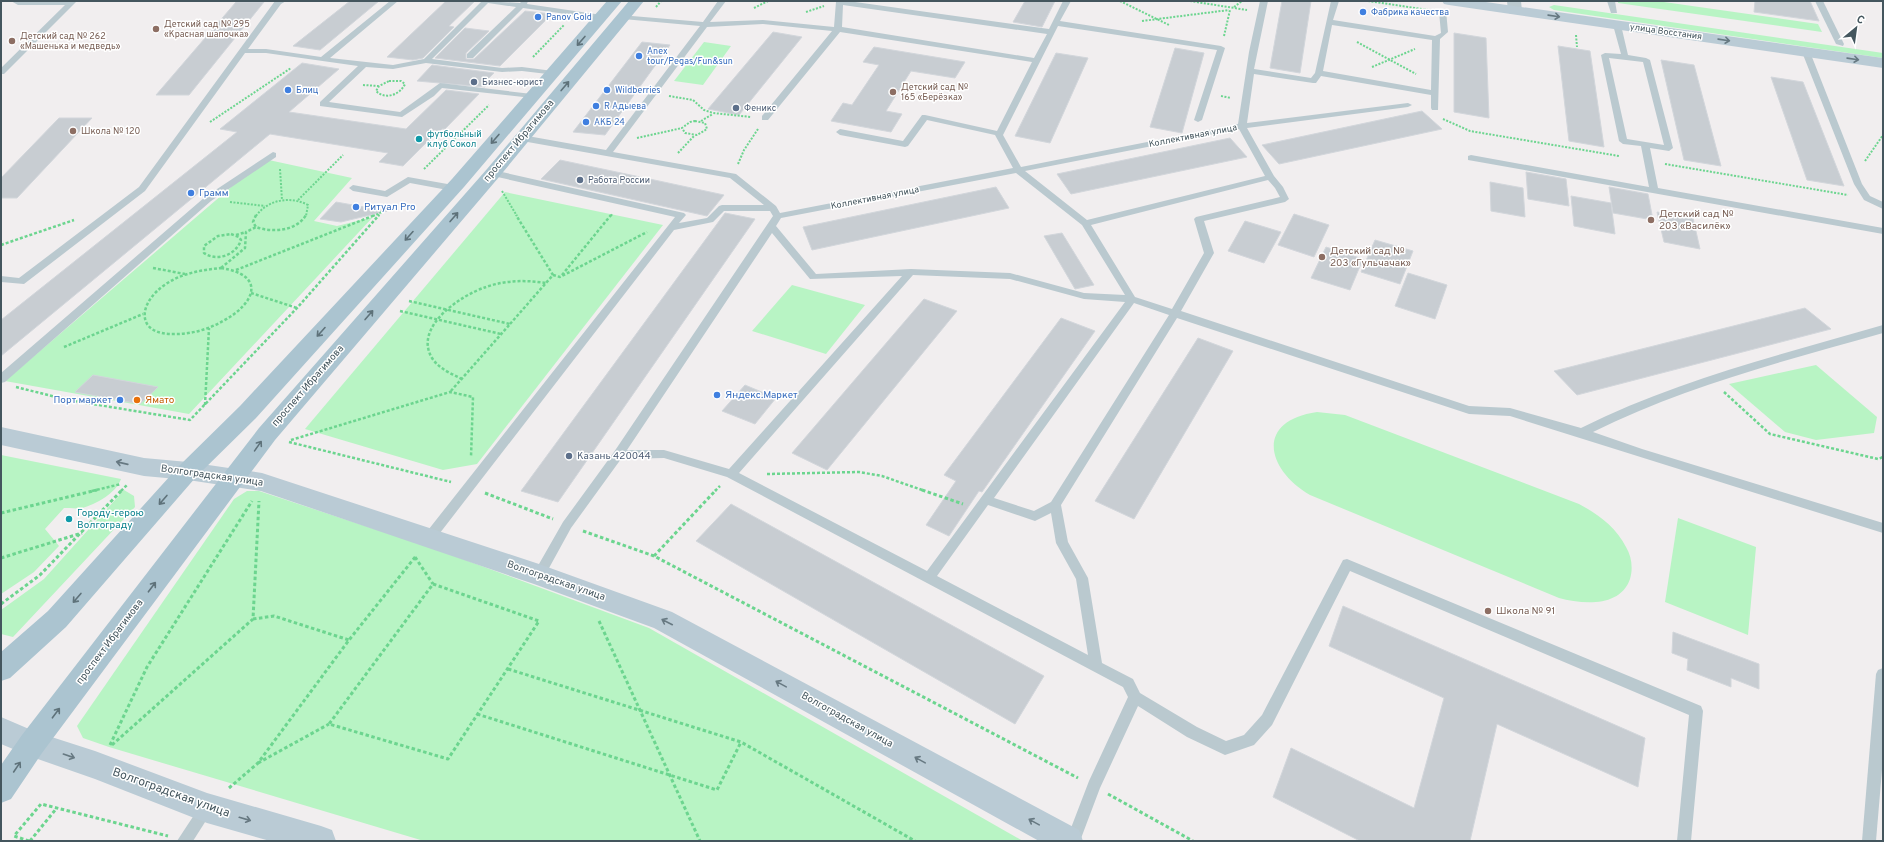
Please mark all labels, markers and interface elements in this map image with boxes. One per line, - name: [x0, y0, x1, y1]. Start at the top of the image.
- marker: Фабрика качества: [1358, 7, 1368, 17]
- place label: Фабрика качества: [1371, 7, 1449, 18]
- north arrow: [1836, 8, 1876, 48]
- marker: Panov Gold: [533, 12, 543, 22]
- place label: Panov Gold: [546, 12, 592, 23]
- one-way arrow: [1547, 12, 1560, 20]
- text: С: [1854, 12, 1867, 28]
- place label: Детский сад № 295 «Красная шапочка»: [164, 19, 250, 40]
- street label: улица Восстания: [1629, 21, 1703, 43]
- marker: Детский сад № 295 «Красная шапочка»: [151, 24, 161, 34]
- place label: Детский сад № 262 «Машенька и медведь»: [20, 31, 121, 52]
- marker: Детский сад № 262 «Машенька и медведь»: [7, 36, 17, 46]
- one-way arrow: [576, 36, 585, 46]
- one-way arrow: [1717, 36, 1730, 44]
- place label: Anex tour/Pegas/Fun&sun: [647, 46, 733, 67]
- marker: Anex tour/Pegas/Fun&sun: [634, 51, 644, 61]
- one-way arrow: [1846, 55, 1859, 63]
- marker: Бизнес-юрист: [469, 77, 479, 87]
- place label: Бизнес-юрист: [482, 77, 543, 88]
- one-way arrow: [561, 80, 570, 91]
- place label: Детский сад № 165 «Берёзка»: [901, 82, 969, 103]
- marker: Блиц: [283, 85, 293, 95]
- place label: Блиц: [296, 85, 319, 96]
- marker: Wildberries: [602, 85, 612, 95]
- place label: Wildberries: [615, 85, 661, 96]
- marker: Детский сад № 165 «Берёзка»: [888, 87, 898, 97]
- street label: проспект Ибрагимова: [481, 97, 557, 185]
- marker: R Адыева: [591, 101, 601, 111]
- place label: R Адыева: [604, 101, 646, 112]
- marker: Феникс: [731, 103, 741, 113]
- place label: Феникс: [744, 103, 777, 114]
- marker: АКБ 24: [581, 117, 591, 127]
- place label: АКБ 24: [594, 117, 625, 128]
- street label: Коллективная улица: [1148, 122, 1238, 150]
- marker: Школа № 120: [68, 126, 78, 136]
- place label: Школа № 120: [81, 126, 140, 137]
- place label: футбольный клуб Сокол: [427, 129, 482, 150]
- marker: футбольный клуб Сокол: [414, 134, 424, 144]
- one-way arrow: [491, 134, 500, 145]
- marker: Работа России: [575, 175, 585, 185]
- place label: Работа России: [588, 175, 650, 186]
- street label: Коллективная улица: [830, 184, 920, 212]
- place label: Грамм: [199, 187, 228, 200]
- marker: Грамм: [186, 188, 196, 198]
- place label: Ритуал Pro: [364, 201, 416, 214]
- marker: Ритуал Pro: [351, 202, 361, 212]
- place label: Детский сад № 203 «Василёк»: [1659, 208, 1734, 233]
- one-way arrow: [450, 212, 459, 222]
- marker: Детский сад № 203 «Василёк»: [1646, 215, 1656, 225]
- one-way arrow: [405, 231, 414, 241]
- place label: Детский сад № 203 «Гульчачак»: [1330, 245, 1411, 270]
- marker: Детский сад № 203 «Гульчачак»: [1317, 252, 1327, 262]
- one-way arrow: [365, 310, 374, 321]
- one-way arrow: [317, 327, 326, 337]
- street label: проспект Ибрагимова: [269, 343, 347, 429]
- place label: Яндекс.Маркет: [725, 389, 798, 402]
- marker: Яндекс.Маркет: [712, 390, 722, 400]
- place label: Порт маркет: [53, 394, 112, 407]
- place label: Ямато: [145, 394, 175, 407]
- marker: Порт маркет: [115, 395, 125, 405]
- marker: Ямато: [132, 395, 142, 405]
- one-way arrow: [254, 441, 262, 452]
- place label: Казань 420044: [577, 450, 651, 463]
- marker: Казань 420044: [564, 451, 574, 461]
- one-way arrow: [116, 458, 129, 466]
- street label: Волгоградская улица: [160, 462, 264, 490]
- one-way arrow: [158, 495, 167, 506]
- place label: Городу-герою Волгограду: [77, 507, 144, 532]
- marker: Городу-герою Волгограду: [64, 514, 74, 524]
- street label: Волгоградская улица: [505, 558, 607, 604]
- one-way arrow: [148, 582, 156, 593]
- one-way arrow: [72, 593, 81, 603]
- street label: проспект Ибрагимова: [74, 597, 146, 687]
- place label: Школа № 91: [1496, 605, 1555, 618]
- marker: Школа № 91: [1483, 606, 1493, 616]
- one-way arrow: [661, 618, 673, 625]
- one-way arrow: [775, 680, 787, 688]
- street label: Волгоградская улица: [799, 689, 895, 751]
- one-way arrow: [52, 707, 60, 718]
- one-way arrow: [63, 753, 75, 761]
- one-way arrow: [914, 756, 926, 763]
- one-way arrow: [13, 761, 21, 772]
- street label: Волгоградская улица: [110, 764, 232, 822]
- one-way arrow: [238, 816, 251, 823]
- one-way arrow: [1028, 818, 1040, 826]

